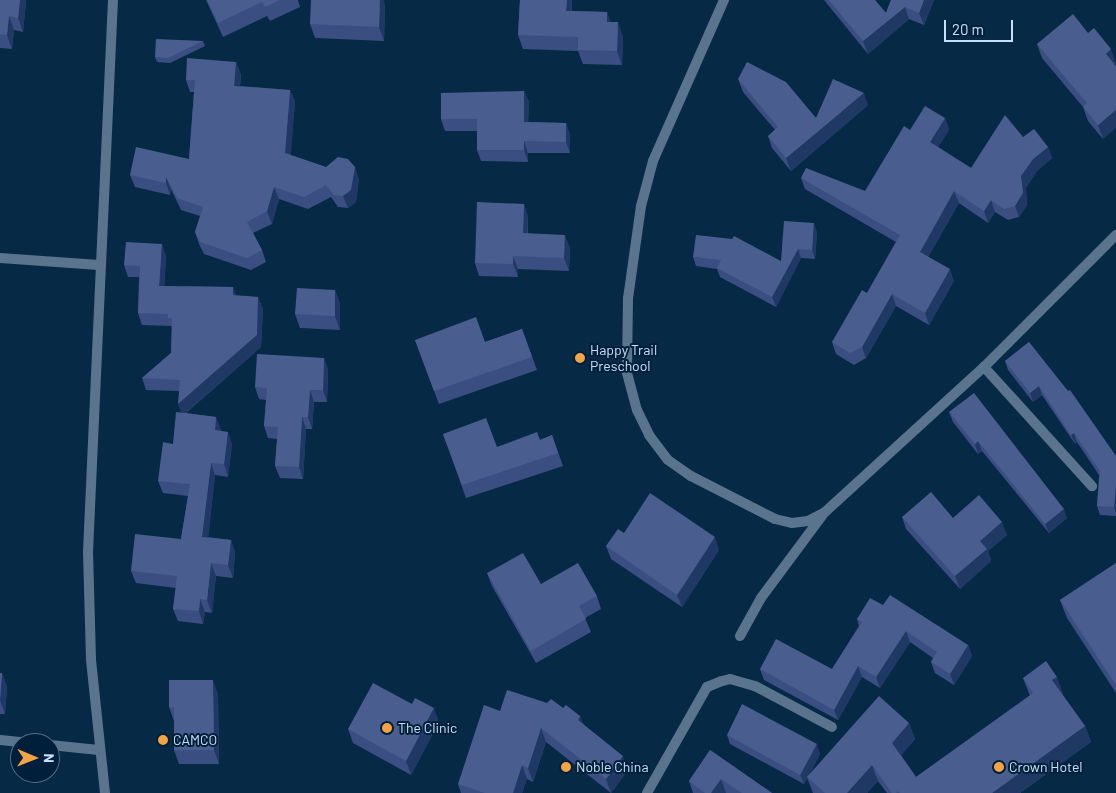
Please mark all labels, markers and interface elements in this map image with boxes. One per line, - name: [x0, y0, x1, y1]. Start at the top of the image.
- scale bar: [946, 10, 1015, 42]
- text: 20 m: [952, 20, 984, 38]
- place label: Happy Trail Preschool: [590, 342, 657, 374]
- marker: Happy Trail Preschool: [574, 352, 586, 364]
- place label: The Clinic: [398, 720, 457, 736]
- marker: The Clinic: [380, 721, 394, 735]
- place label: CAMCO: [173, 732, 217, 748]
- north arrow: [10, 733, 60, 783]
- marker: CAMCO: [157, 734, 169, 746]
- text: N: [41, 753, 58, 763]
- place label: Noble China: [576, 759, 649, 775]
- place label: Crown Hotel: [1009, 759, 1083, 775]
- marker: Noble China: [560, 761, 572, 773]
- marker: Crown Hotel: [993, 761, 1005, 773]

